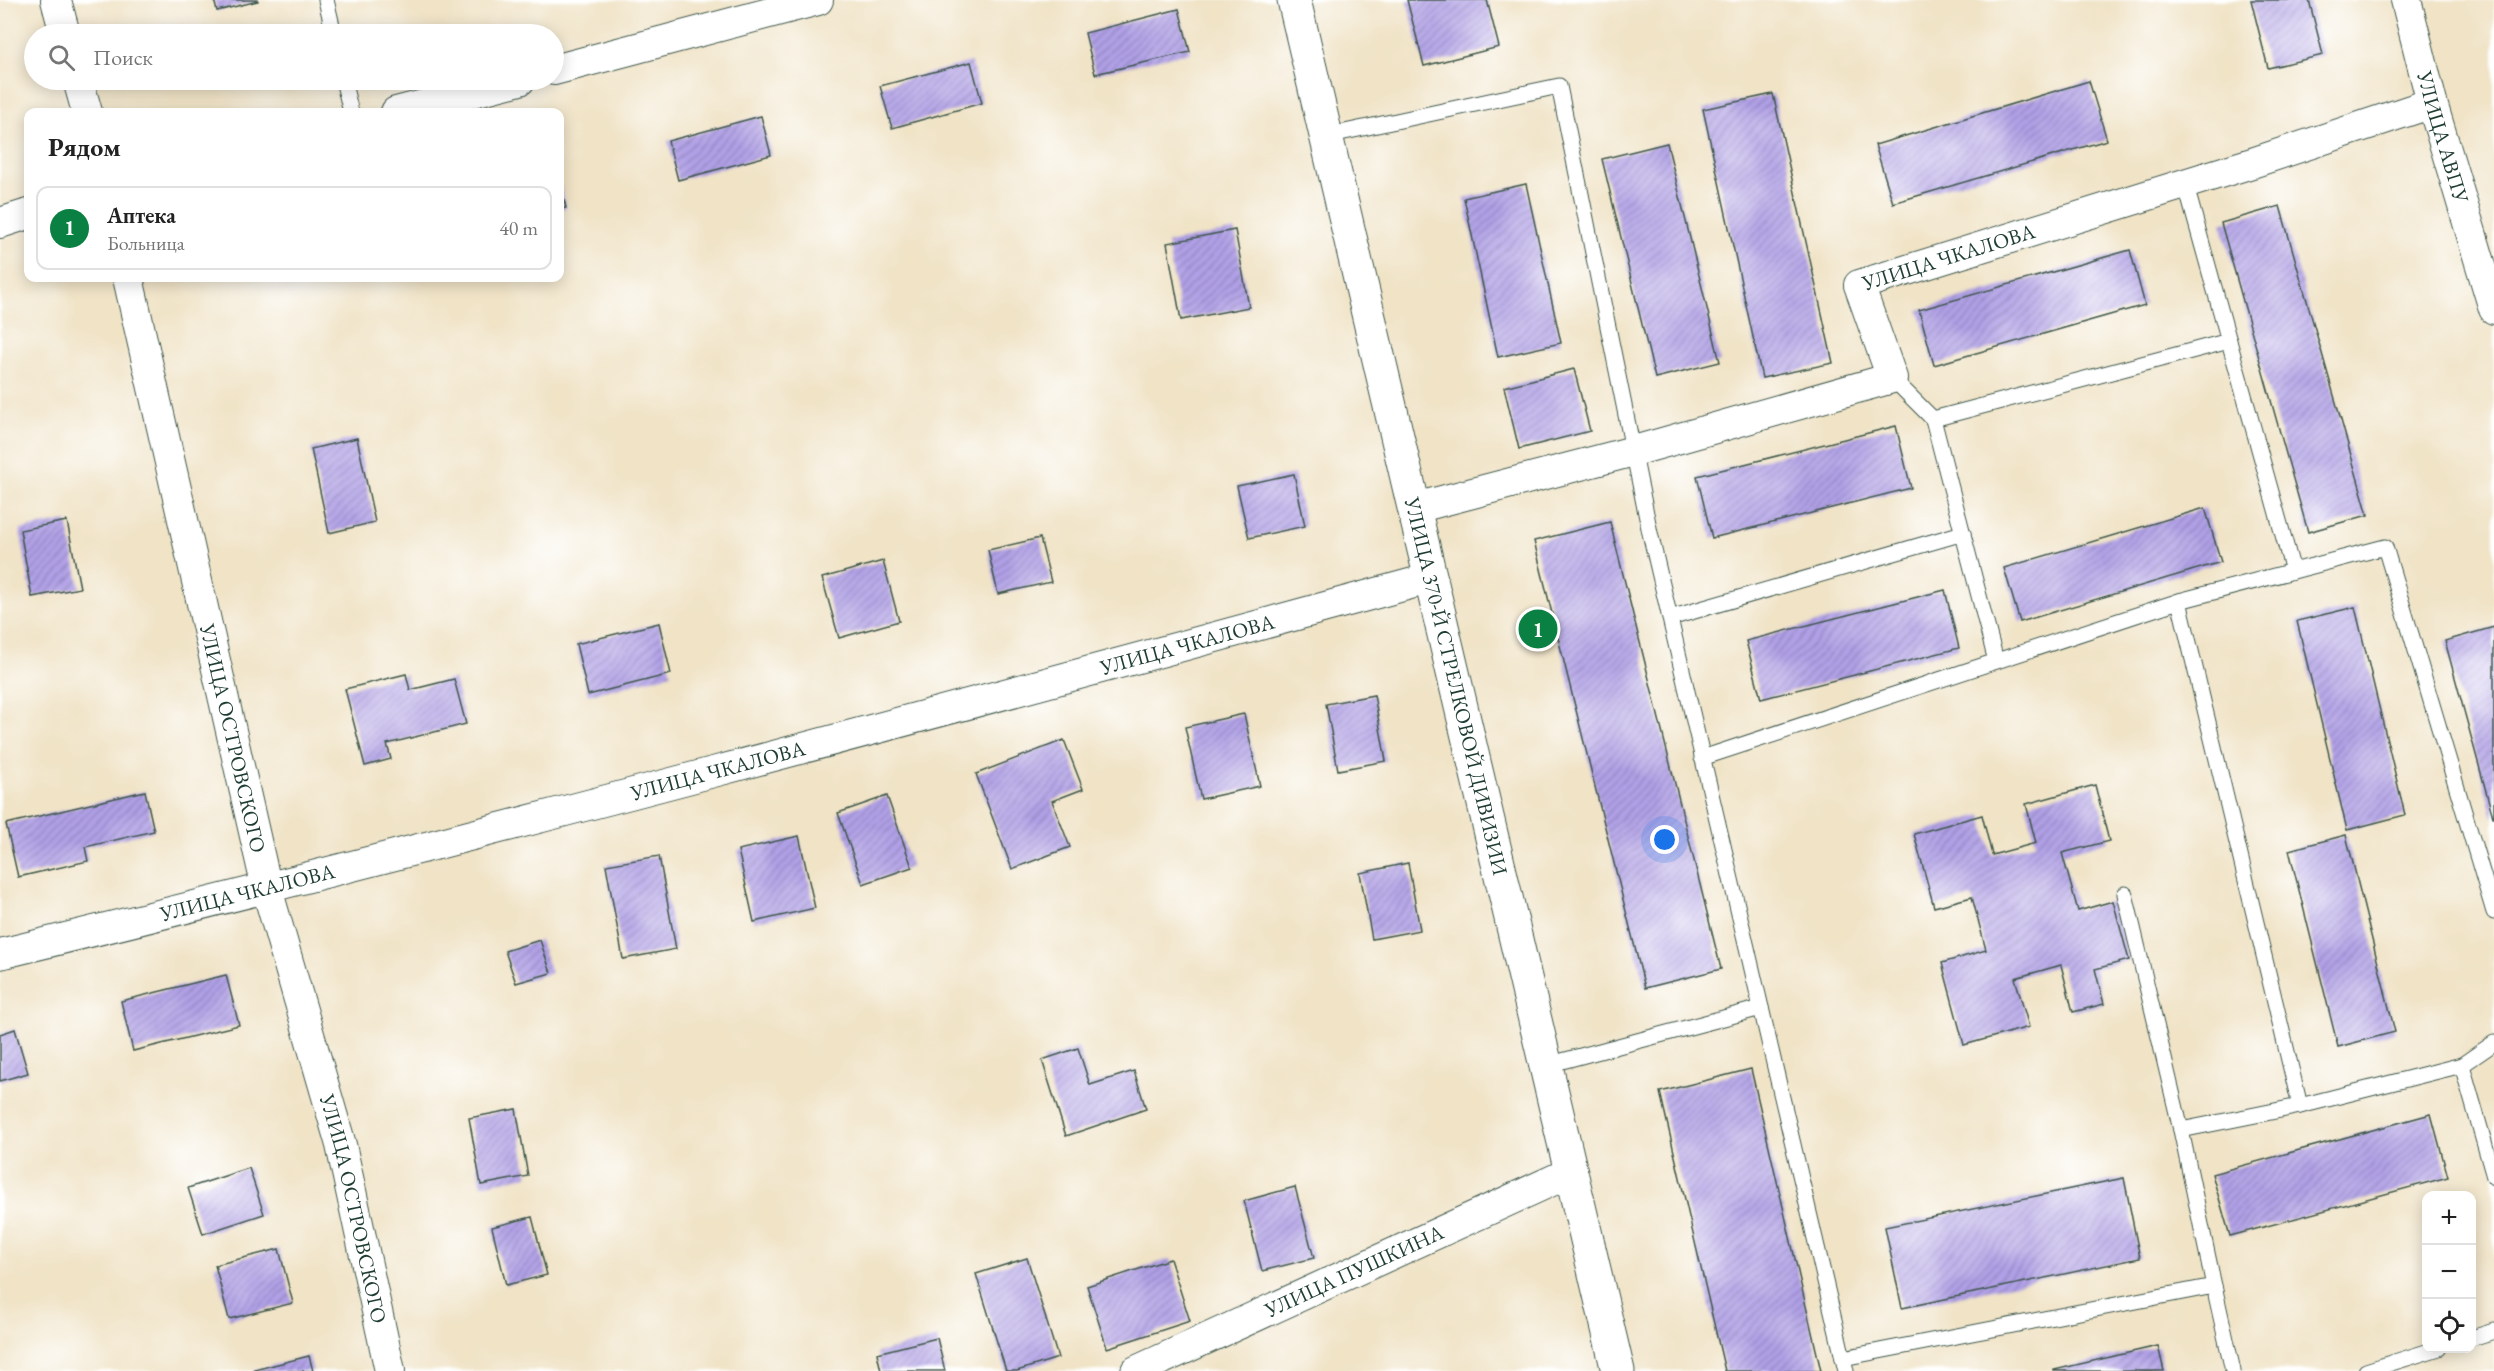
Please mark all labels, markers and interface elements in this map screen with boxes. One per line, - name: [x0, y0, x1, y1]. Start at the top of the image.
- search box: [24, 24, 564, 90]
- icon: search: [45, 41, 78, 74]
- text: Поиск: [93, 43, 153, 72]
- street label: УЛИЦА АВПУ: [2411, 67, 2476, 207]
- text: Рядом: [48, 130, 121, 164]
- text: Аптека: [107, 201, 176, 230]
- text: 1: [64, 215, 75, 241]
- text: 40 m: [499, 215, 538, 241]
- street label: УЛИЦА ЧКАЛОВА: [1858, 217, 2039, 296]
- text: Больница: [107, 230, 185, 256]
- street label: УЛИЦА 370-Й СТРЕЛКОВОЙ ДИВИЗИИ: [1399, 494, 1514, 878]
- pin: 1: [1518, 606, 1558, 652]
- street label: УЛИЦА ЧКАЛОВА: [1096, 608, 1278, 681]
- street label: УЛИЦА ОСТРОВСКОГО: [194, 620, 272, 855]
- street label: УЛИЦА ЧКАЛОВА: [627, 734, 808, 806]
- your location: [1650, 825, 1679, 854]
- street label: УЛИЦА ЧКАЛОВА: [156, 857, 338, 927]
- street label: УЛИЦА ОСТРОВСКОГО: [314, 1090, 393, 1326]
- map controls: [2422, 1191, 2476, 1353]
- button: +: [2422, 1191, 2476, 1245]
- street label: УЛИЦА ПУШКИНА: [1259, 1218, 1448, 1324]
- button: −: [2422, 1245, 2476, 1299]
- button: locate: [2422, 1299, 2476, 1353]

